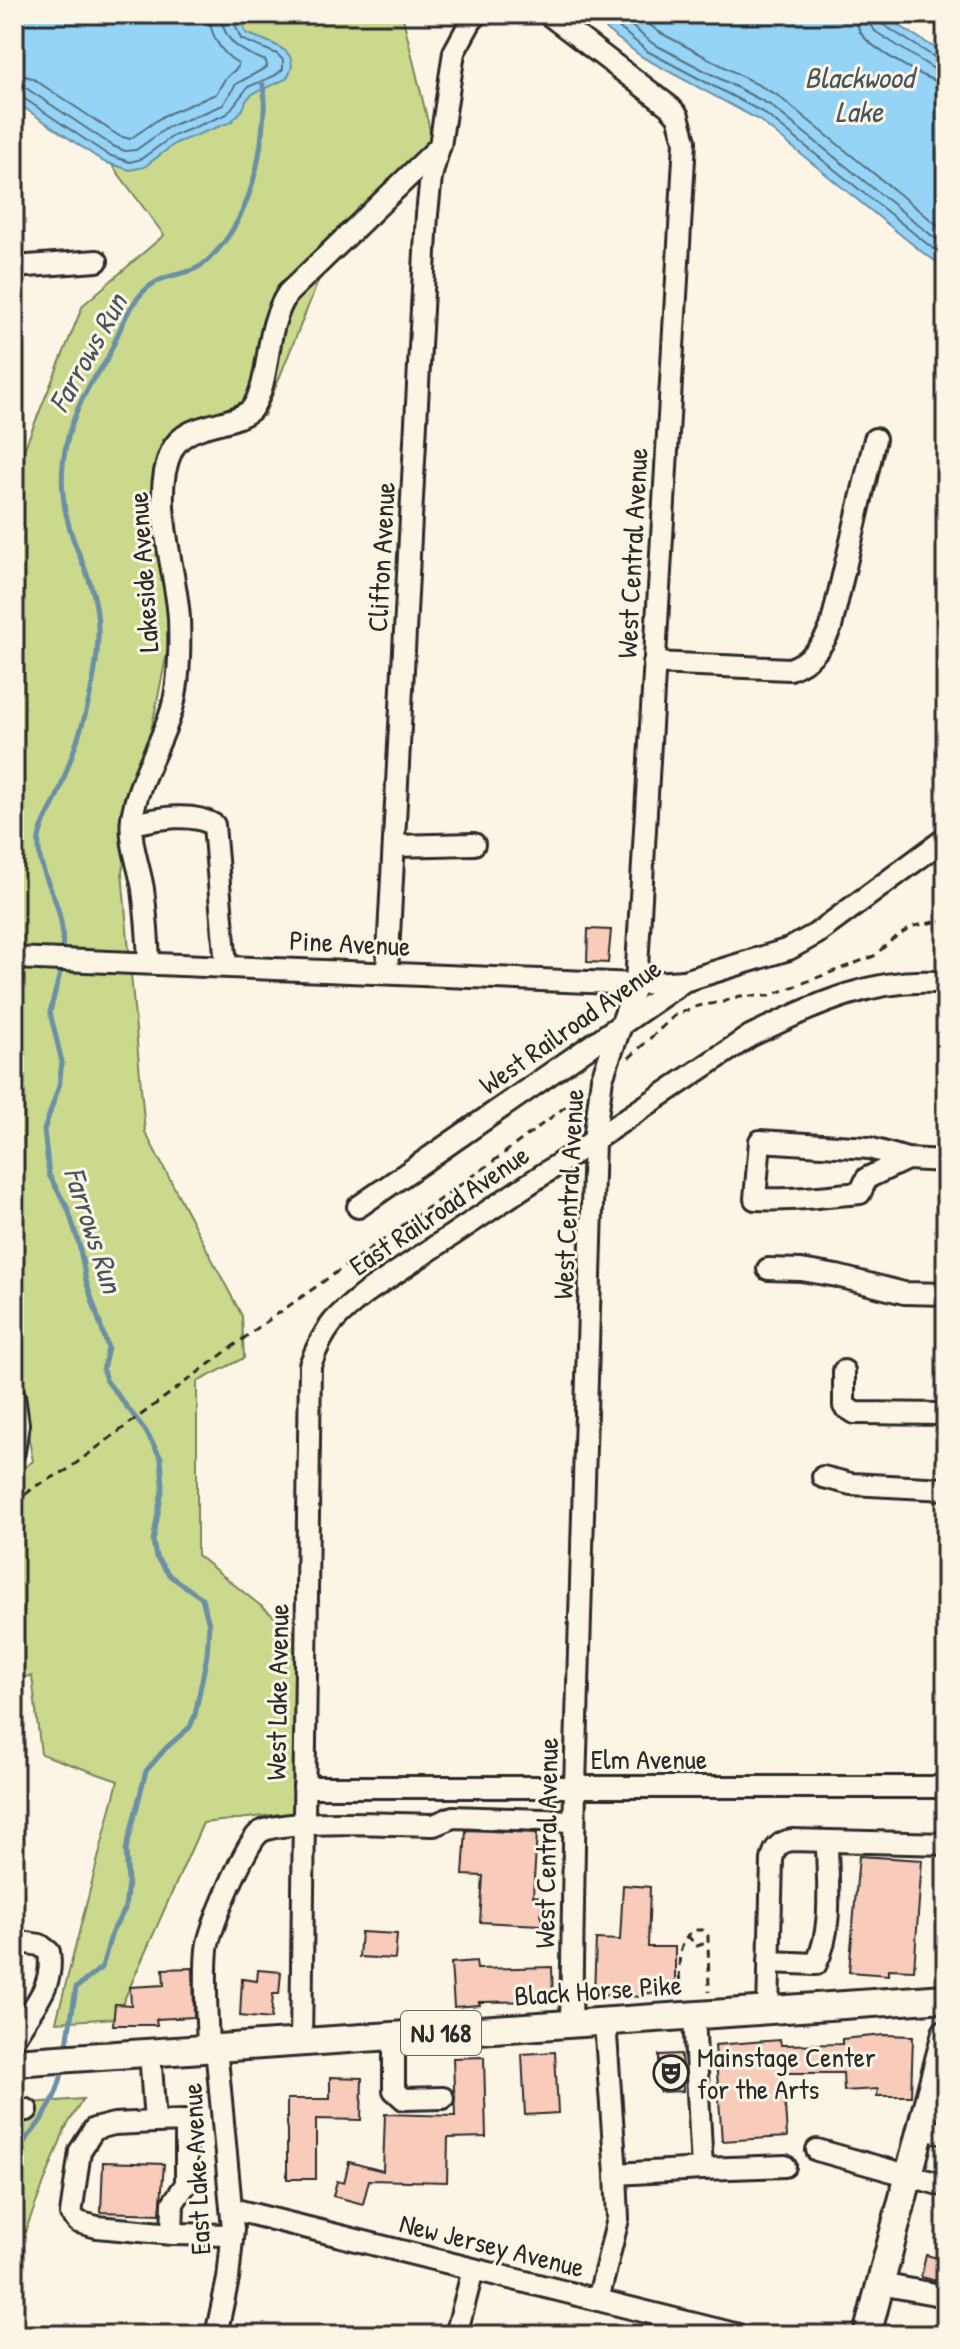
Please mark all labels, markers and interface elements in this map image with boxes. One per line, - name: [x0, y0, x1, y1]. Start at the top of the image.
- water label: Blackwood Lake: [805, 57, 918, 131]
- water label: Farrows Run: [38, 284, 137, 419]
- street label: West Central Avenue: [608, 447, 656, 659]
- street label: Clifton Avenue: [358, 481, 404, 633]
- street label: Lakeside Avenue: [118, 491, 168, 653]
- street label: Pine Avenue: [289, 921, 411, 965]
- street label: West Railroad Avenue: [471, 949, 669, 1103]
- street label: West Central Avenue: [544, 1088, 592, 1300]
- street label: East Railroad Avenue: [342, 1136, 536, 1284]
- water label: Farrows Run: [55, 1162, 134, 1300]
- street label: West Lake Avenue: [256, 1603, 298, 1781]
- street label: West Central Avenue: [525, 1737, 567, 1949]
- street label: Elm Avenue: [591, 1740, 707, 1778]
- street label: Black Horse Pike: [513, 1965, 683, 2015]
- road number: NJ 168: [401, 2011, 481, 2055]
- place label: Mainstage Center for the Arts: [697, 2038, 876, 2108]
- theatre icon: Mainstage Center for the Arts: [652, 2054, 690, 2092]
- street label: East Lake Avenue: [173, 2082, 219, 2256]
- street label: New Jersey Avenue: [396, 2204, 588, 2286]

